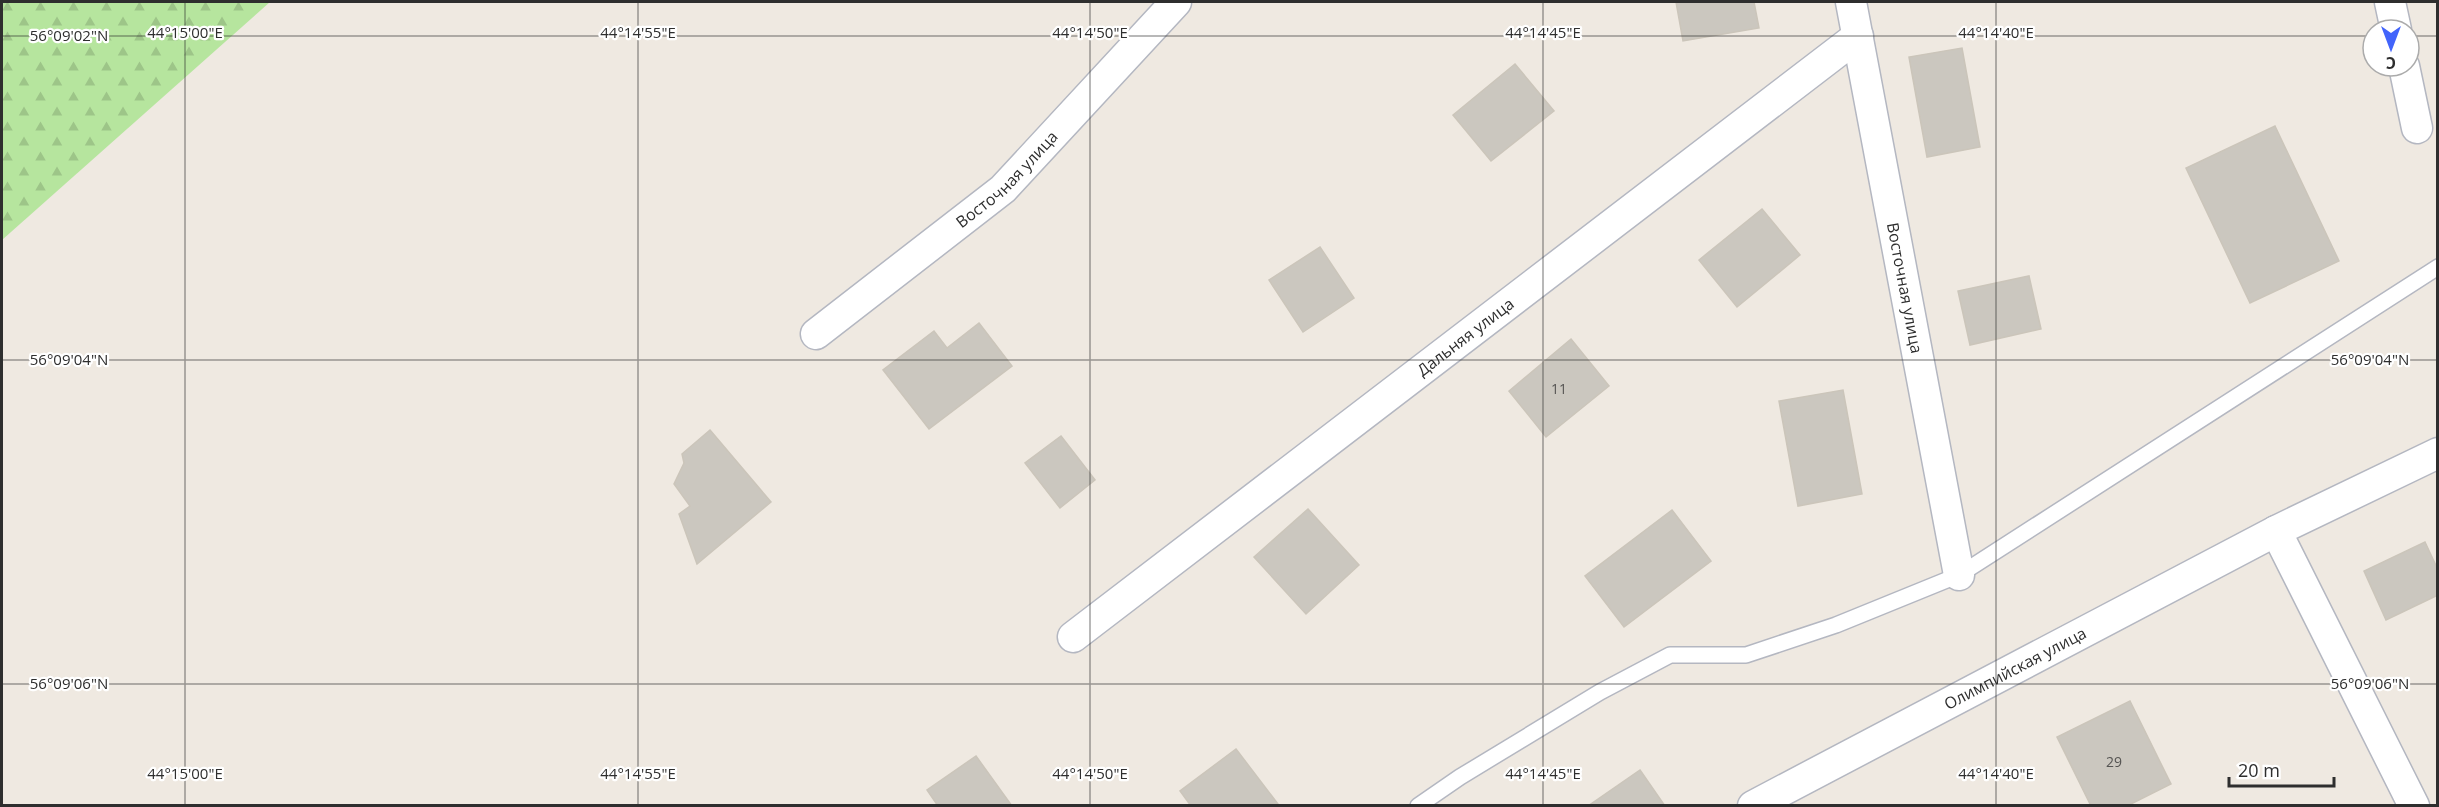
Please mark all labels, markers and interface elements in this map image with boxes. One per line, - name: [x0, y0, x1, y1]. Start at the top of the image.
- north arrow: [2361, 18, 2421, 78]
- text: 44°15'00"E: [147, 22, 223, 42]
- text: 44°14'55"E: [600, 22, 676, 42]
- text: 44°14'50"E: [1052, 22, 1128, 42]
- text: 44°14'45"E: [1505, 22, 1581, 42]
- text: 44°14'40"E: [1958, 22, 2034, 42]
- text: 56°09'02"N: [30, 25, 108, 45]
- text: С: [2386, 52, 2396, 74]
- street label: Восточная улица: [951, 126, 1063, 233]
- street label: Восточная улица: [1882, 221, 1928, 355]
- street label: Дальняя улица: [1412, 292, 1518, 381]
- text: 56°09'04"N: [30, 349, 108, 369]
- text: 56°09'04"N: [2331, 349, 2409, 369]
- house number: 11: [1551, 379, 1567, 398]
- street label: Олимпийская улица: [1940, 622, 2090, 715]
- text: 56°09'06"N: [30, 673, 108, 693]
- text: 56°09'06"N: [2331, 673, 2409, 693]
- scale bar: [2229, 750, 2334, 788]
- house number: 29: [2106, 752, 2122, 771]
- text: 20 m: [2238, 758, 2280, 782]
- text: 44°15'00"E: [147, 763, 223, 783]
- text: 44°14'55"E: [600, 763, 676, 783]
- text: 44°14'50"E: [1052, 763, 1128, 783]
- text: 44°14'45"E: [1505, 763, 1581, 783]
- text: 44°14'40"E: [1958, 763, 2034, 783]

